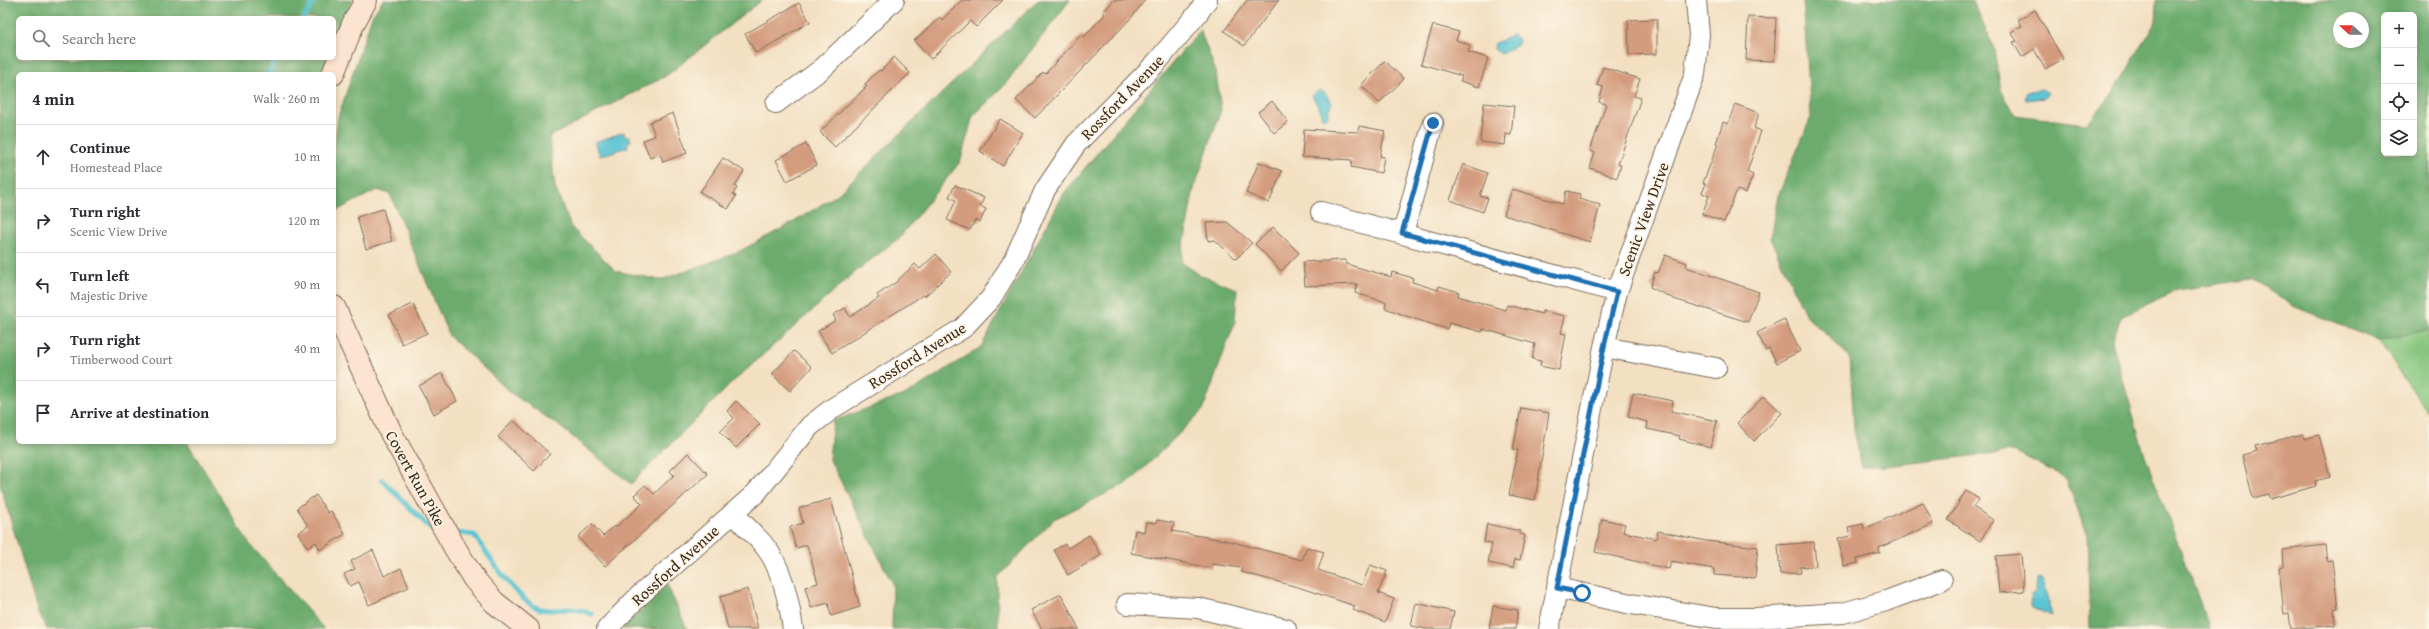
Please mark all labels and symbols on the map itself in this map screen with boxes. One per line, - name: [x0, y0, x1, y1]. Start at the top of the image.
- north arrow: [2333, 12, 2369, 48]
- street label: Rossford Avenue: [1075, 49, 1169, 145]
- route end: [1424, 114, 1442, 132]
- street label: Scenic View Drive: [1611, 159, 1675, 279]
- street label: Rossford Avenue: [864, 315, 970, 395]
- street label: Covert Run Pike: [380, 426, 452, 530]
- street label: Rossford Avenue: [626, 519, 724, 611]
- route start: [1573, 584, 1591, 602]

